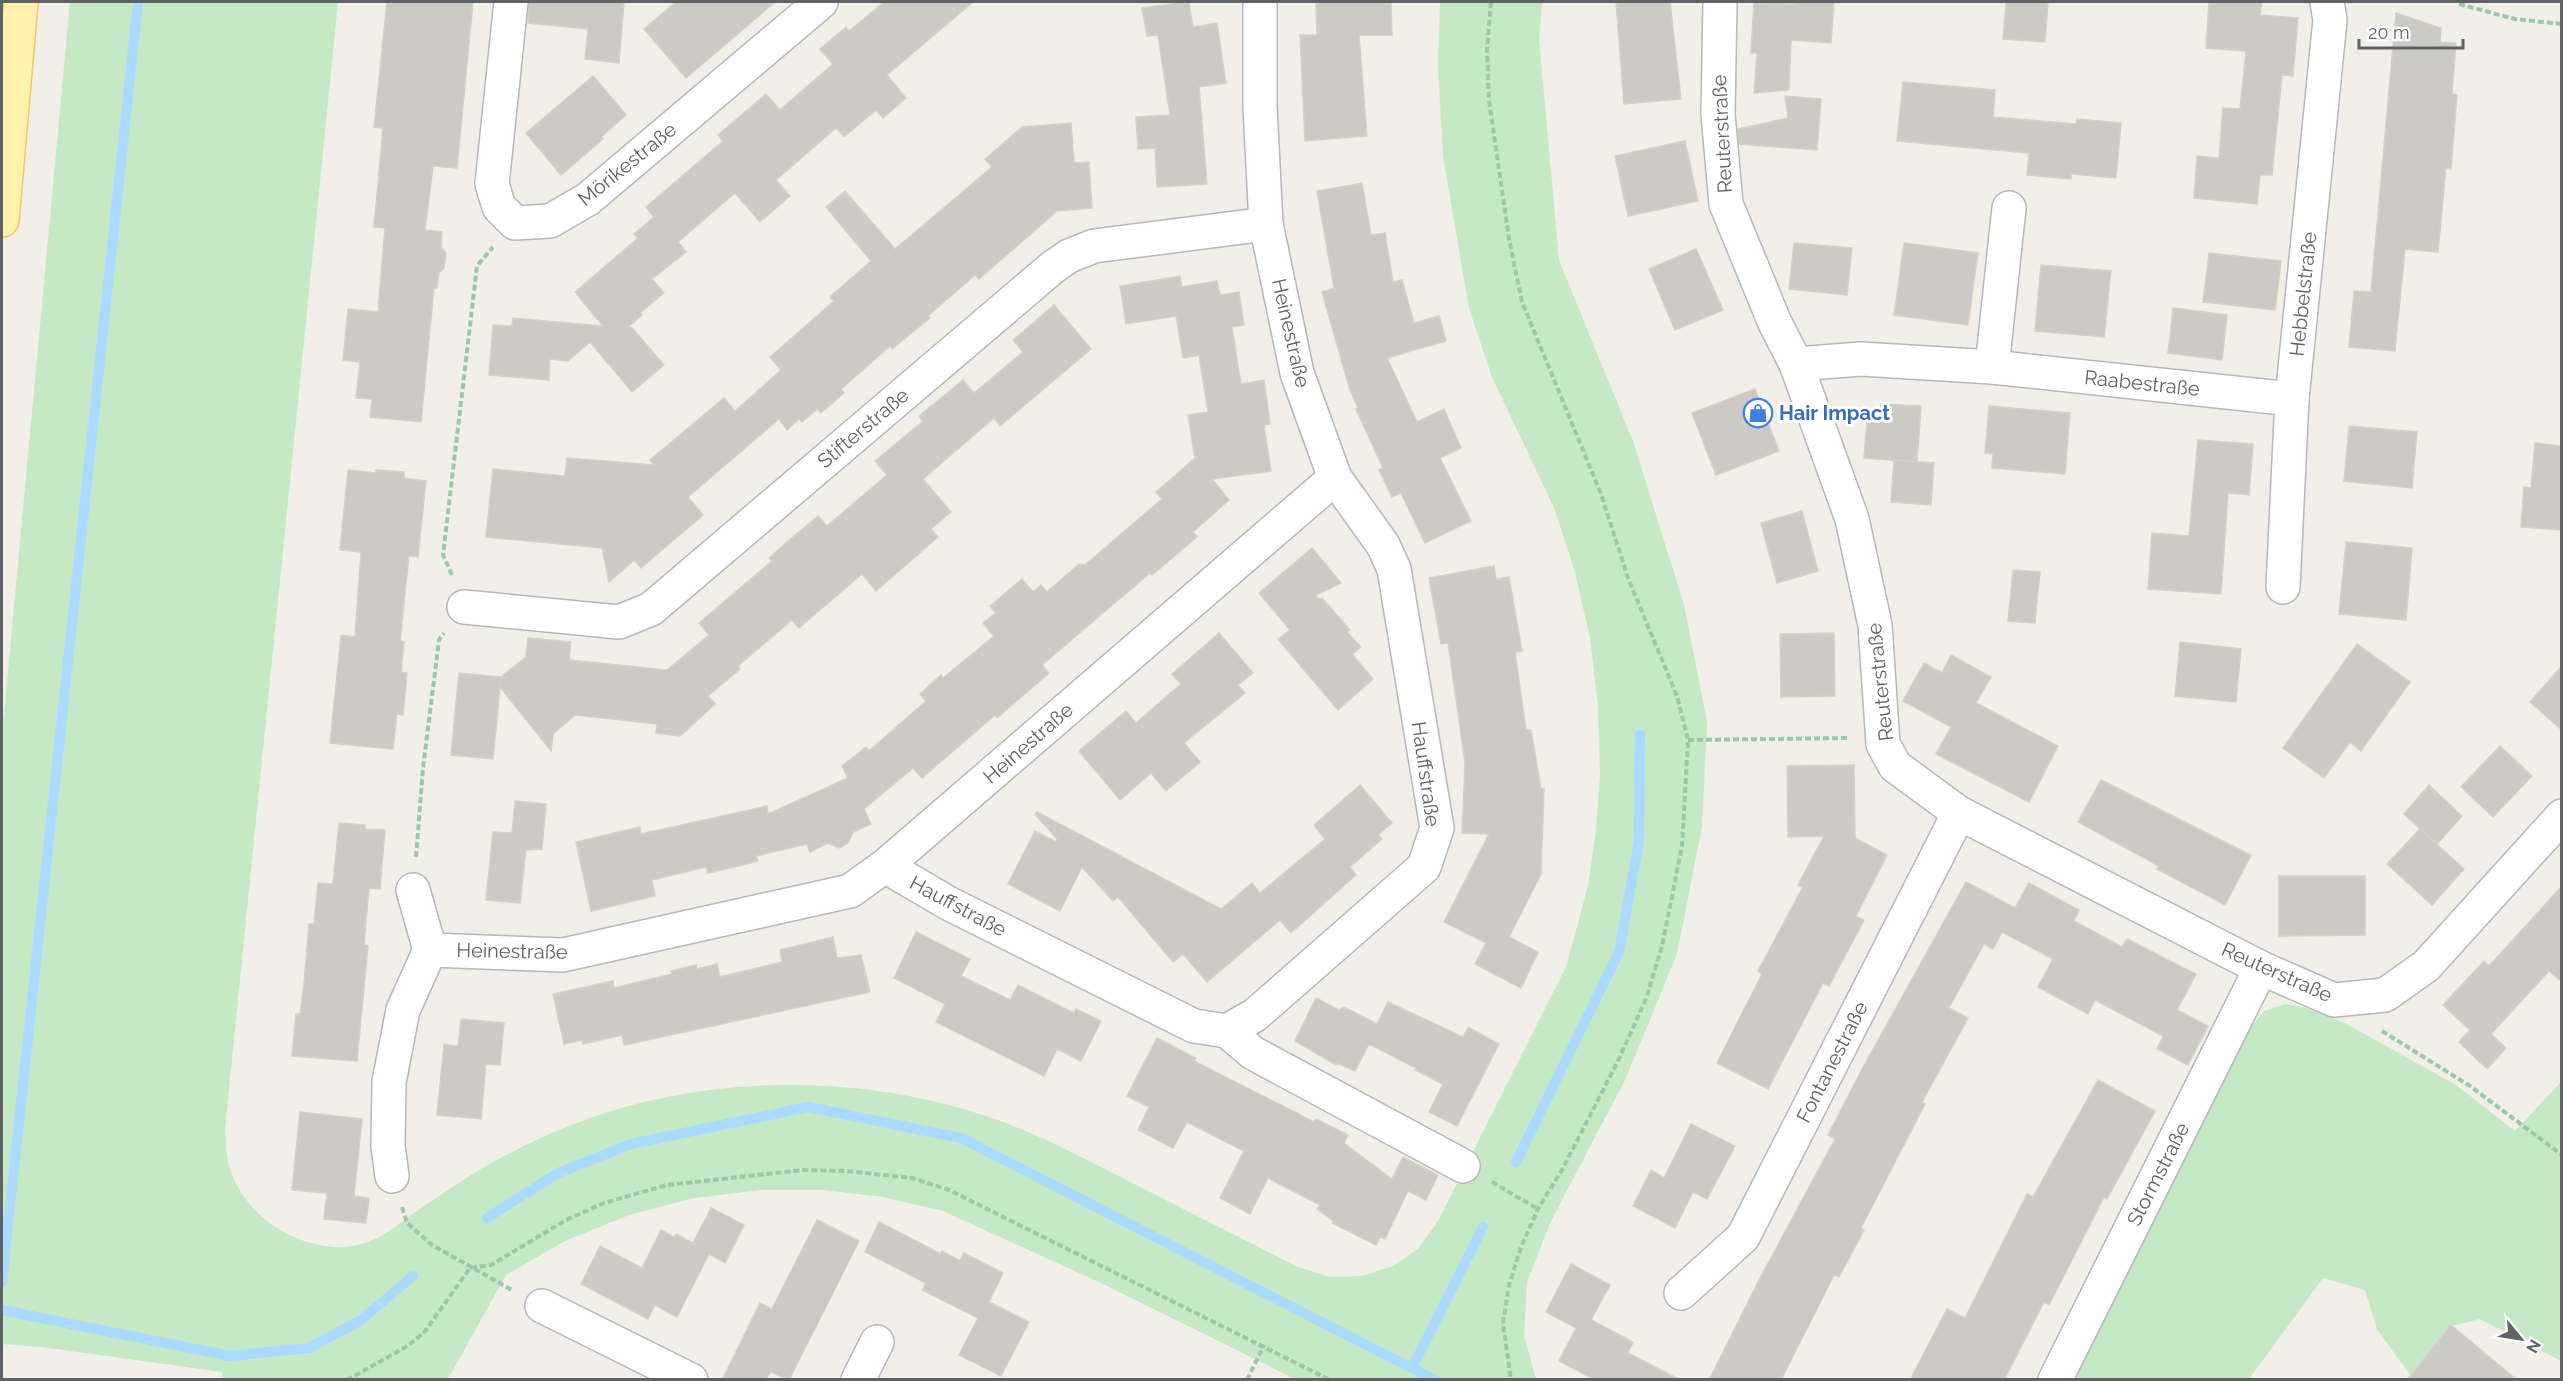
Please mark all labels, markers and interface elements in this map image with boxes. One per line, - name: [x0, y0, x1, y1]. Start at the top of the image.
- scale bar: [2359, 12, 2462, 50]
- text: 20 m: [2368, 22, 2410, 43]
- street label: Reuterstraße: [1707, 74, 1737, 194]
- street label: Mörikestraße: [573, 117, 681, 211]
- street label: Hebbelstraße: [2285, 230, 2322, 358]
- street label: Heinestraße: [1267, 276, 1315, 390]
- street label: Raabestraße: [2083, 365, 2201, 401]
- street label: Stifterstraße: [812, 383, 914, 473]
- shop icon: Hair Impact: [1742, 397, 1774, 429]
- place label: Hair Impact: [1779, 401, 1890, 425]
- street label: Reuterstraße: [1862, 621, 1898, 742]
- street label: Heinestraße: [978, 697, 1078, 788]
- street label: Hauffstraße: [1407, 720, 1445, 828]
- street label: Hauffstraße: [906, 871, 1011, 942]
- street label: Reuterstraße: [2218, 937, 2336, 1007]
- street label: Heinestraße: [456, 938, 568, 964]
- street label: Fontanestraße: [1791, 997, 1873, 1127]
- street label: Stormstraße: [2122, 1118, 2194, 1230]
- north arrow: [2491, 1309, 2551, 1369]
- text: N: [2522, 1336, 2545, 1356]

